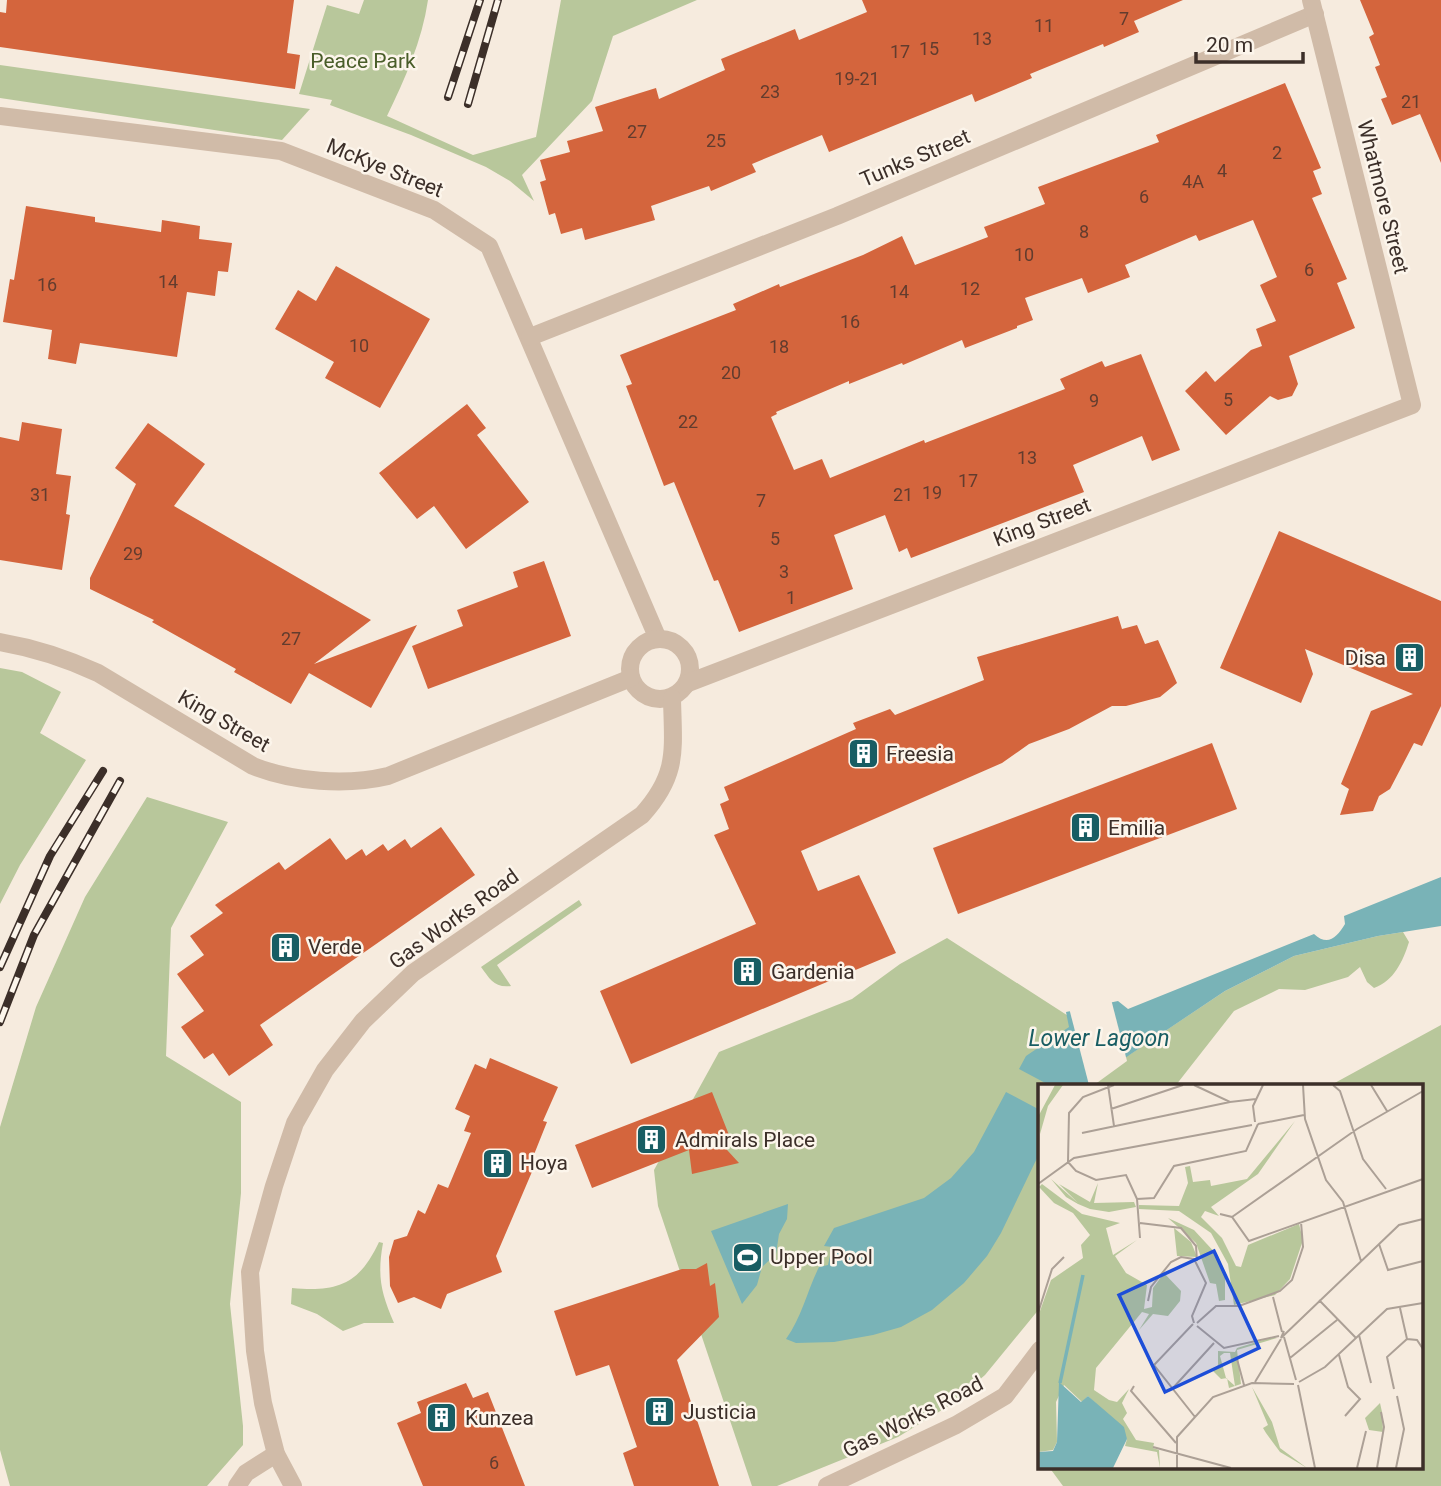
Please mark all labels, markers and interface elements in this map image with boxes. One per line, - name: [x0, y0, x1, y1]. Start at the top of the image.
- house number: 7: [1119, 8, 1129, 29]
- house number: 11: [1034, 15, 1054, 36]
- scale bar: [1196, 21, 1303, 65]
- house number: 13: [972, 28, 992, 49]
- text: 20 m: [1206, 33, 1253, 57]
- house number: 15: [919, 38, 939, 59]
- house number: 17: [890, 41, 910, 62]
- park label: Peace Park: [310, 49, 416, 73]
- house number: 19-21: [834, 68, 880, 89]
- house number: 23: [760, 81, 780, 102]
- house number: 21: [1401, 91, 1421, 112]
- street label: Whatmore Street: [1352, 118, 1414, 276]
- house number: 27: [627, 121, 647, 142]
- street label: Tunks Street: [857, 124, 974, 192]
- house number: 25: [706, 130, 726, 151]
- street label: McKye Street: [323, 134, 447, 202]
- house number: 2: [1272, 142, 1282, 163]
- house number: 4: [1217, 160, 1227, 181]
- house number: 4A: [1182, 171, 1204, 192]
- house number: 6: [1139, 186, 1149, 207]
- house number: 8: [1079, 221, 1089, 242]
- house number: 10: [1014, 244, 1034, 265]
- house number: 6: [1304, 259, 1314, 280]
- house number: 14: [158, 271, 178, 292]
- house number: 16: [37, 274, 57, 295]
- house number: 12: [960, 278, 980, 299]
- house number: 14: [889, 281, 909, 302]
- house number: 16: [840, 311, 860, 332]
- house number: 10: [349, 335, 369, 356]
- house number: 18: [769, 336, 789, 357]
- house number: 20: [721, 362, 741, 383]
- house number: 5: [1223, 389, 1233, 410]
- house number: 9: [1089, 390, 1099, 411]
- house number: 22: [678, 411, 698, 432]
- house number: 13: [1017, 447, 1037, 468]
- house number: 17: [958, 470, 978, 491]
- house number: 19: [922, 482, 942, 503]
- house number: 31: [30, 484, 50, 505]
- house number: 21: [893, 484, 913, 505]
- house number: 7: [756, 490, 766, 511]
- street label: King Street: [990, 492, 1094, 552]
- house number: 5: [770, 528, 780, 549]
- house number: 29: [123, 543, 143, 564]
- house number: 3: [779, 561, 789, 582]
- house number: 1: [786, 587, 796, 608]
- house number: 27: [281, 628, 301, 649]
- building icon: Disa: [1392, 641, 1426, 675]
- place label: Disa: [1345, 646, 1386, 670]
- street label: King Street: [174, 685, 274, 757]
- building icon: Freesia: [846, 737, 880, 771]
- place label: Freesia: [886, 742, 954, 766]
- building icon: Emilia: [1068, 811, 1102, 845]
- place label: Emilia: [1108, 816, 1165, 840]
- street label: Gas Works Road: [385, 864, 523, 974]
- building icon: Verde: [268, 930, 302, 964]
- place label: Verde: [308, 935, 362, 959]
- building icon: Gardenia: [731, 955, 765, 989]
- place label: Gardenia: [771, 960, 855, 984]
- water label: Lower Lagoon: [1029, 1025, 1170, 1052]
- inset map: [1038, 1084, 1424, 1468]
- building icon: Admirals Place: [635, 1123, 669, 1157]
- place label: Admirals Place: [675, 1128, 815, 1152]
- building icon: Hoya: [480, 1146, 514, 1180]
- place label: Hoya: [520, 1151, 568, 1175]
- sports icon: Upper Pool: [730, 1240, 764, 1274]
- place label: Upper Pool: [770, 1245, 873, 1269]
- street label: Gas Works Road: [839, 1371, 987, 1463]
- building icon: Justicia: [643, 1395, 677, 1429]
- place label: Justicia: [683, 1400, 757, 1424]
- building icon: Kunzea: [425, 1401, 459, 1435]
- place label: Kunzea: [465, 1406, 534, 1430]
- house number: 6: [489, 1452, 499, 1473]

